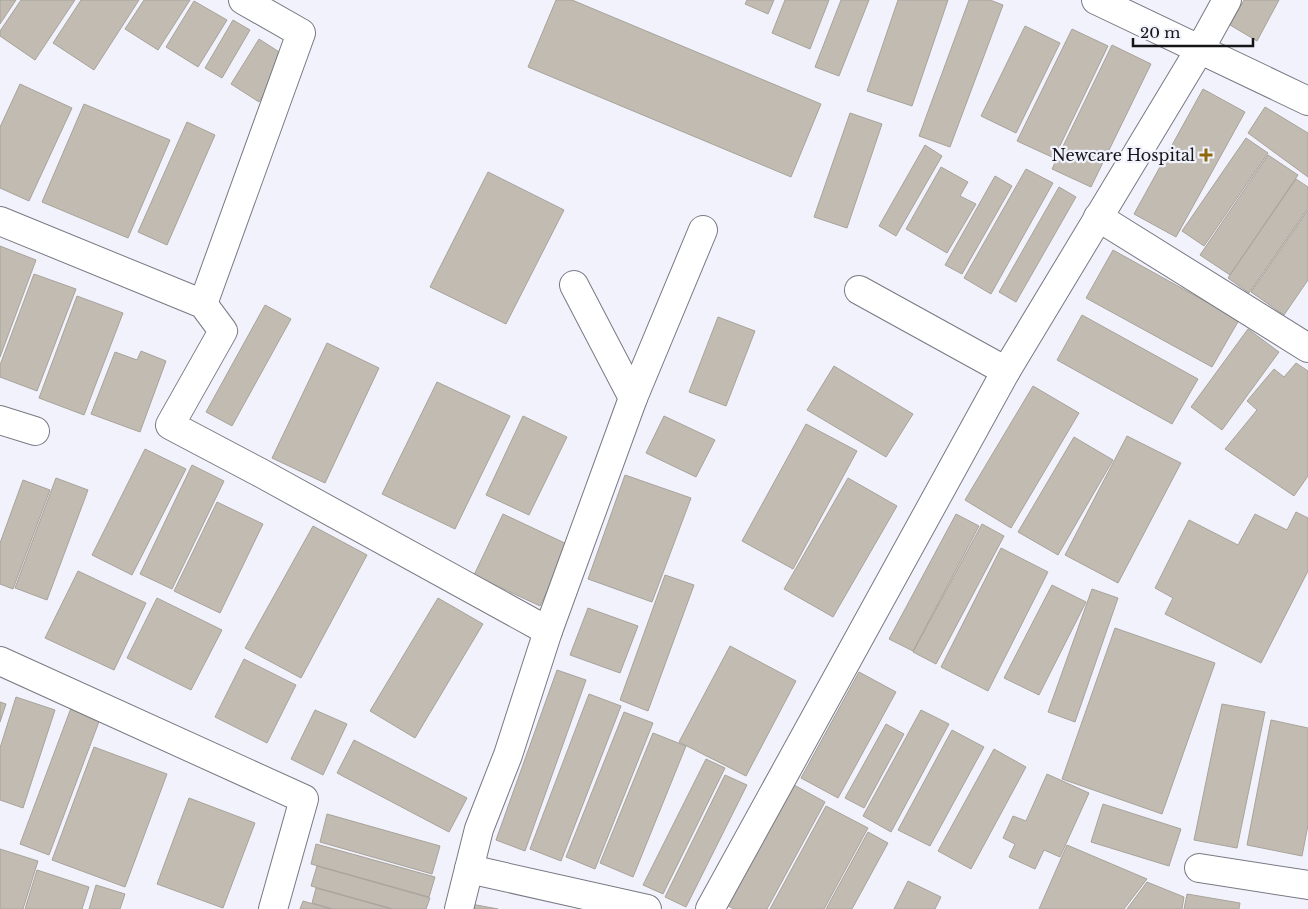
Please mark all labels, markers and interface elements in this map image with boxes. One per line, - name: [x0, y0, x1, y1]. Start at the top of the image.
- scale bar: [1133, 15, 1253, 47]
- text: 20 m: [1140, 23, 1180, 42]
- place label: Newcare Hospital: [1052, 145, 1195, 165]
- marker: Newcare Hospital: [1199, 148, 1213, 162]

